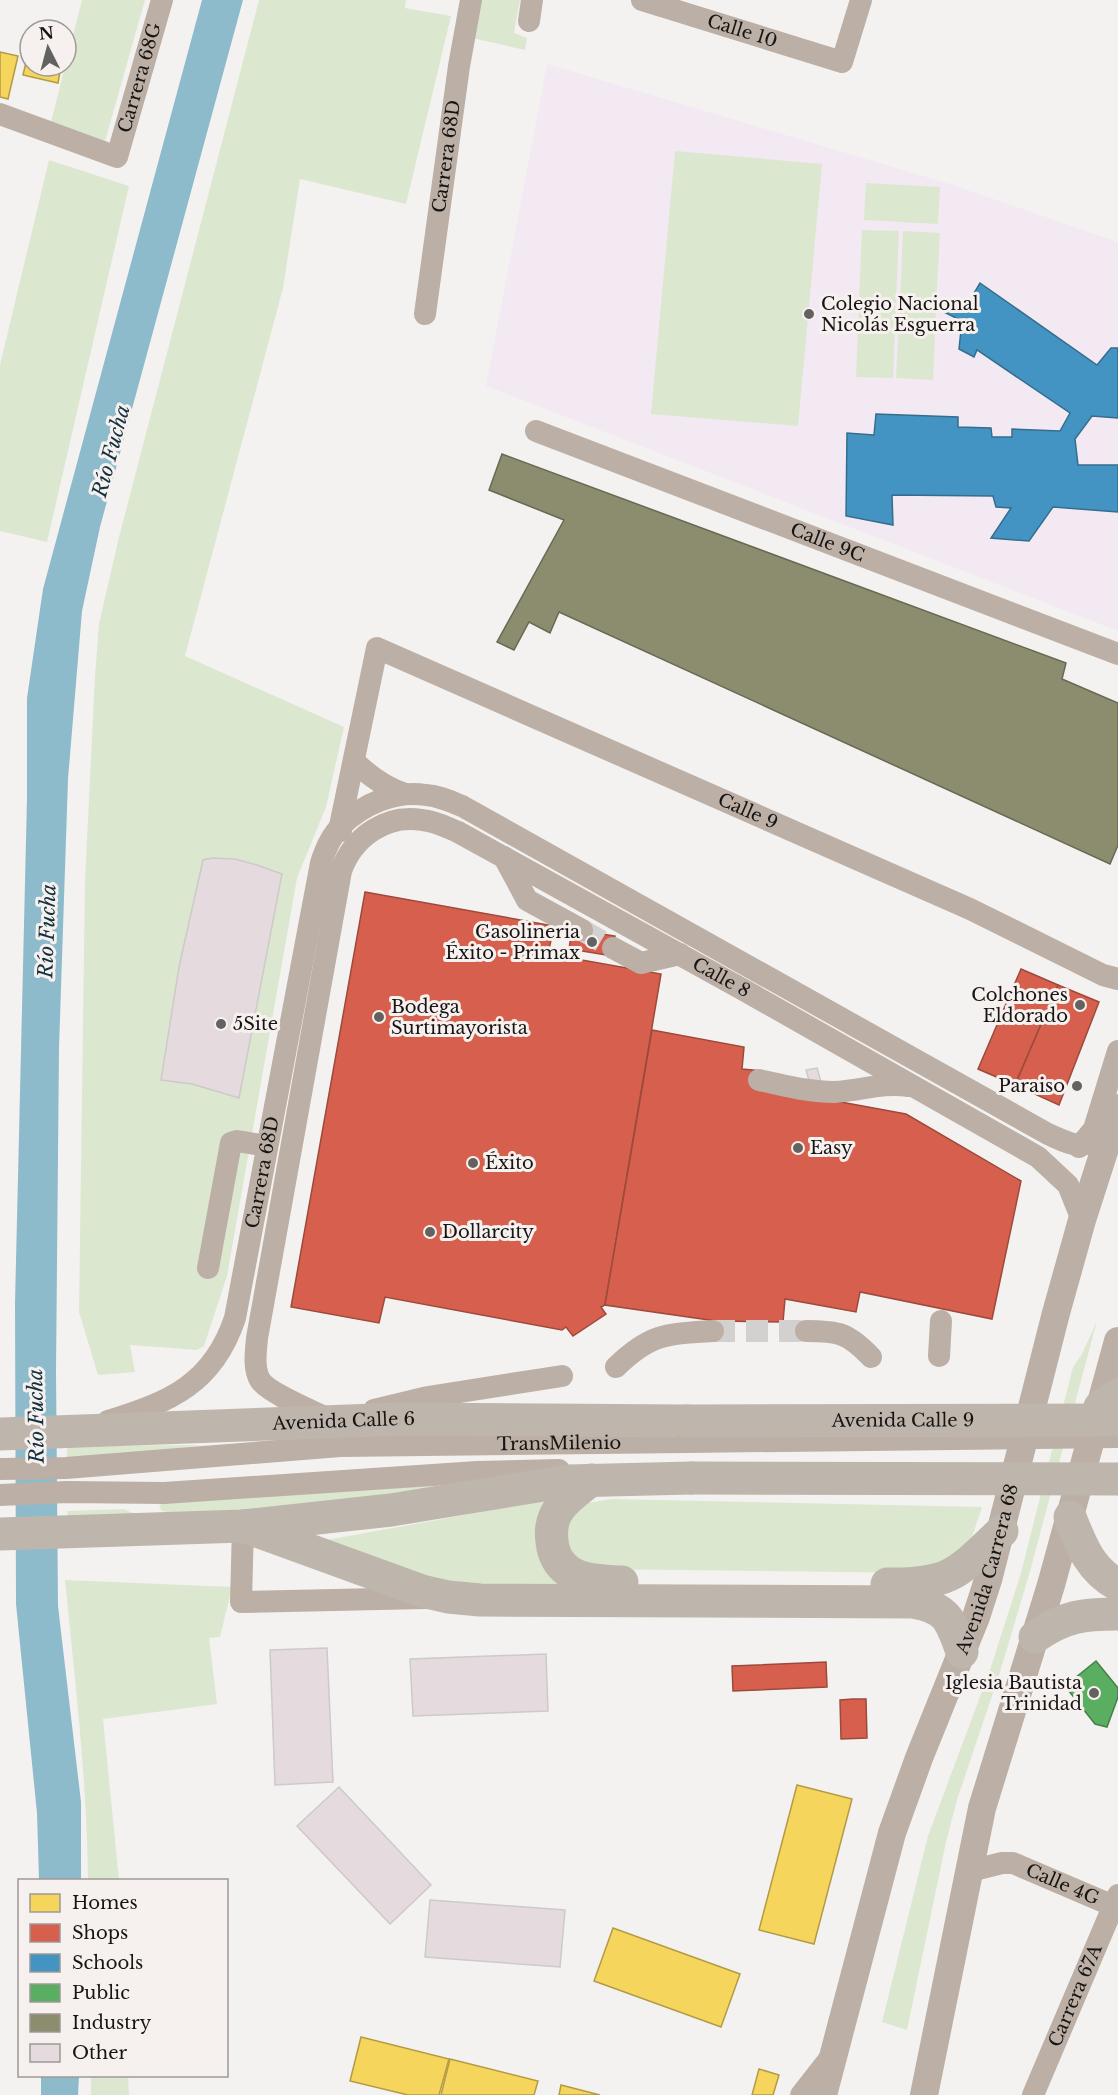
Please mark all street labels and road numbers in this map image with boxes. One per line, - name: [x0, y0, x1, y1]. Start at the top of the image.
- street label: Calle 10: [704, 10, 780, 52]
- street label: Carrera 68G: [113, 20, 166, 135]
- street label: Carrera 68D: [428, 99, 465, 214]
- street label: Calle 9C: [787, 518, 868, 567]
- street label: Calle 9: [714, 788, 781, 834]
- street label: Calle 8: [689, 953, 754, 1002]
- street label: Carrera 68D: [241, 1114, 284, 1230]
- street label: Avenida Calle 6: [271, 1408, 415, 1435]
- street label: Avenida Calle 9: [831, 1409, 974, 1432]
- street label: TransMilenio: [497, 1432, 621, 1455]
- street label: Avenida Carrera 68: [951, 1481, 1023, 1659]
- street label: Calle 4G: [1023, 1859, 1103, 1910]
- street label: Carrera 67A: [1044, 1940, 1107, 2050]

